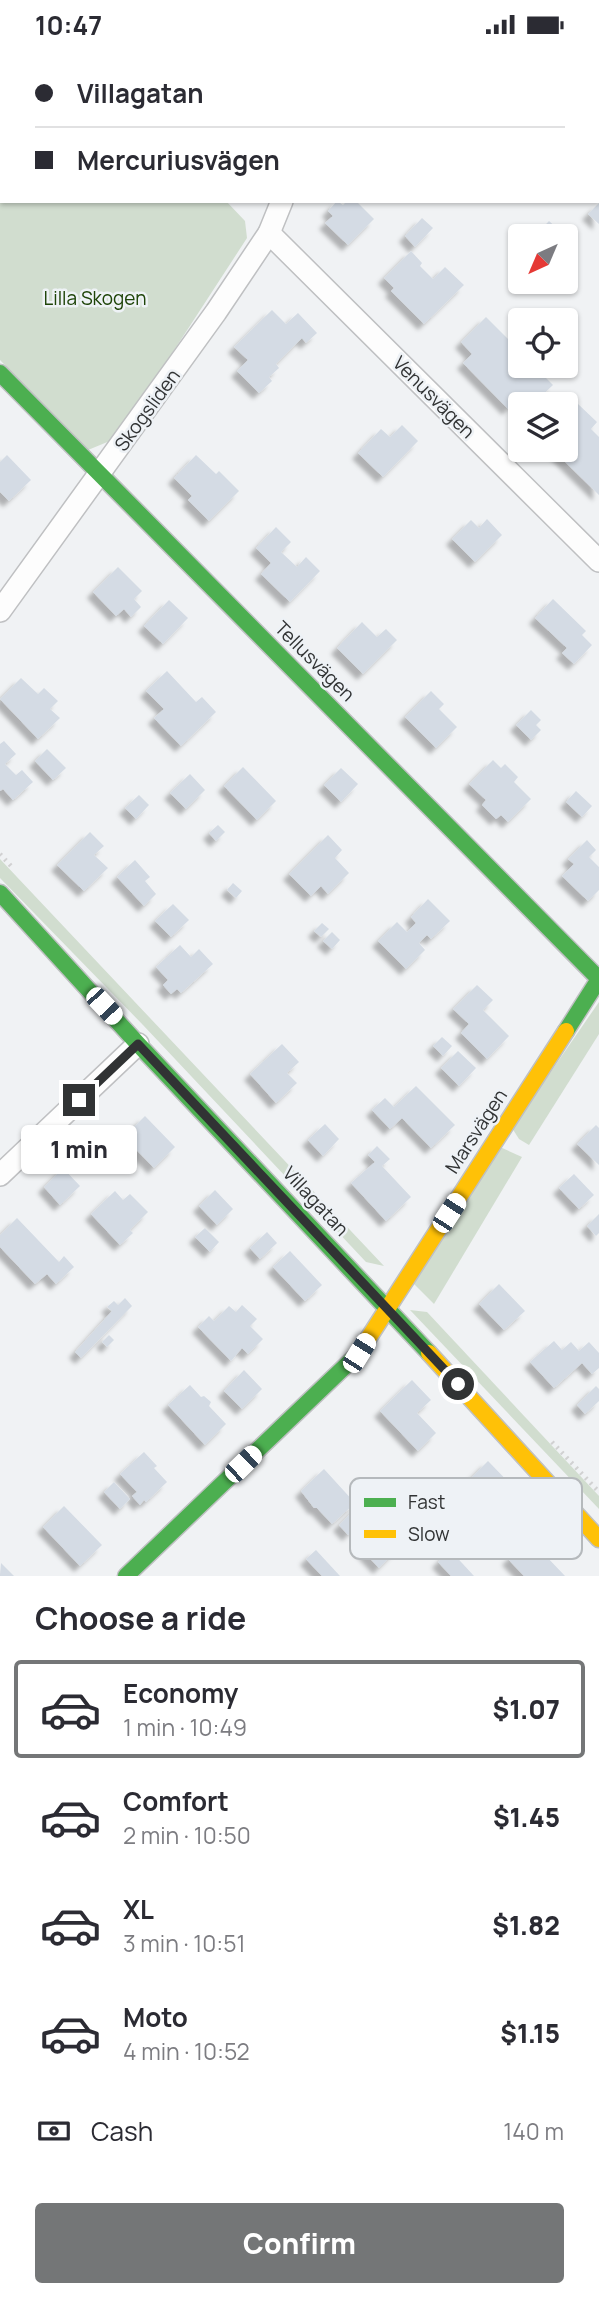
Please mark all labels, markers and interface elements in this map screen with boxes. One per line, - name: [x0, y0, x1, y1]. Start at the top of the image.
- text: 10:47: [35, 7, 102, 43]
- text: Villagatan: [77, 75, 203, 111]
- text: Mercuriusvägen: [77, 142, 280, 178]
- north arrow: [508, 224, 578, 294]
- map controls: [508, 224, 578, 462]
- park label: Lilla Skogen: [44, 285, 146, 311]
- button: locate: [508, 308, 578, 378]
- street label: Venusvägen: [387, 350, 481, 444]
- street label: Skogsliden: [108, 364, 186, 456]
- button: layers: [508, 392, 578, 462]
- street label: Tellusvägen: [269, 615, 361, 707]
- car: [82, 983, 127, 1029]
- route end: [63, 1084, 95, 1116]
- street label: Marsvägen: [439, 1084, 513, 1178]
- callout: 1 min: [21, 1125, 137, 1173]
- text: 1 min: [50, 1133, 108, 1165]
- street label: Villagatan: [277, 1161, 355, 1241]
- car: [429, 1190, 470, 1236]
- car: [339, 1330, 380, 1376]
- route start: [442, 1368, 474, 1400]
- car: [221, 1442, 266, 1486]
- legend: [350, 1478, 582, 1559]
- text: Fast: [408, 1489, 445, 1515]
- text: Slow: [408, 1521, 450, 1547]
- text: Choose a ride: [35, 1596, 246, 1640]
- text: Economy: [123, 1675, 238, 1711]
- icon: car: [39, 1678, 102, 1741]
- text: $1.07: [493, 1691, 560, 1727]
- text: 1 min · 10:49: [123, 1711, 247, 1743]
- text: Comfort: [123, 1783, 229, 1819]
- icon: car: [39, 1786, 102, 1849]
- text: $1.45: [493, 1799, 560, 1835]
- text: 2 min · 10:50: [123, 1819, 251, 1851]
- text: XL: [123, 1891, 154, 1927]
- icon: car: [39, 1894, 102, 1957]
- text: $1.82: [492, 1907, 560, 1943]
- text: 3 min · 10:51: [123, 1927, 245, 1959]
- text: Moto: [123, 1999, 188, 2035]
- icon: car: [39, 2002, 102, 2065]
- text: $1.15: [500, 2015, 560, 2051]
- text: 4 min · 10:52: [123, 2035, 250, 2067]
- icon: cash: [35, 2112, 73, 2150]
- text: Cash: [91, 2113, 153, 2149]
- text: 140 m: [503, 2115, 564, 2147]
- button: Confirm: [35, 2203, 564, 2283]

